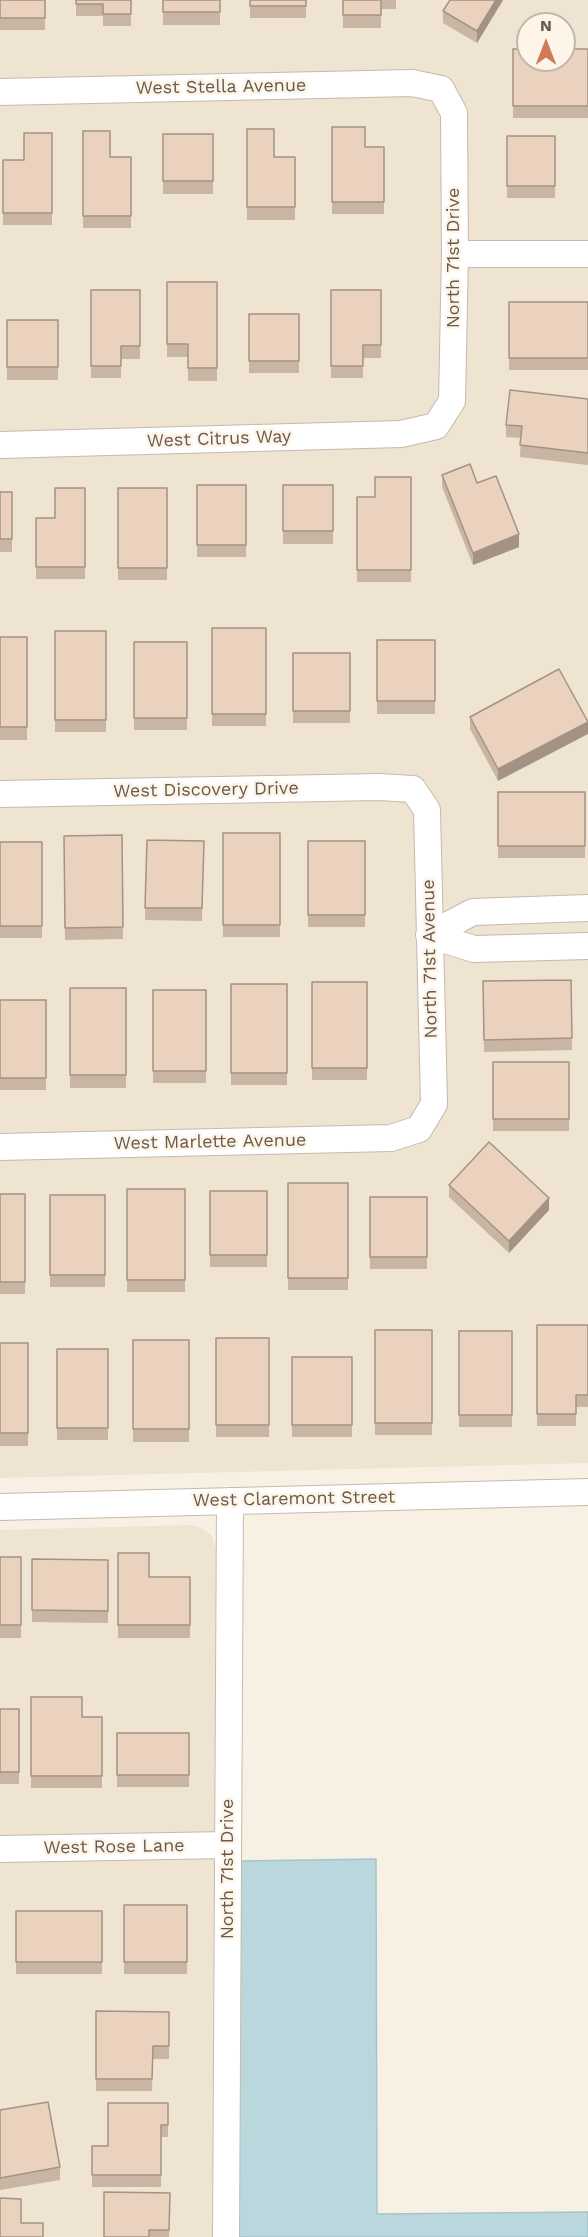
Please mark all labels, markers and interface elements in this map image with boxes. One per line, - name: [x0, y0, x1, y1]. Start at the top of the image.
- north arrow: [516, 12, 576, 72]
- text: N: [540, 16, 552, 35]
- street label: West Stella Avenue: [135, 75, 307, 99]
- street label: North 71st Drive: [443, 188, 465, 328]
- street label: West Citrus Way: [146, 426, 292, 452]
- street label: West Discovery Drive: [113, 778, 299, 802]
- street label: North 71st Avenue: [418, 879, 442, 1039]
- street label: West Marlette Avenue: [113, 1130, 307, 1154]
- street label: West Claremont Street: [193, 1486, 395, 1512]
- street label: North 71st Drive: [217, 1799, 239, 1939]
- street label: West Rose Lane: [43, 1835, 185, 1859]

